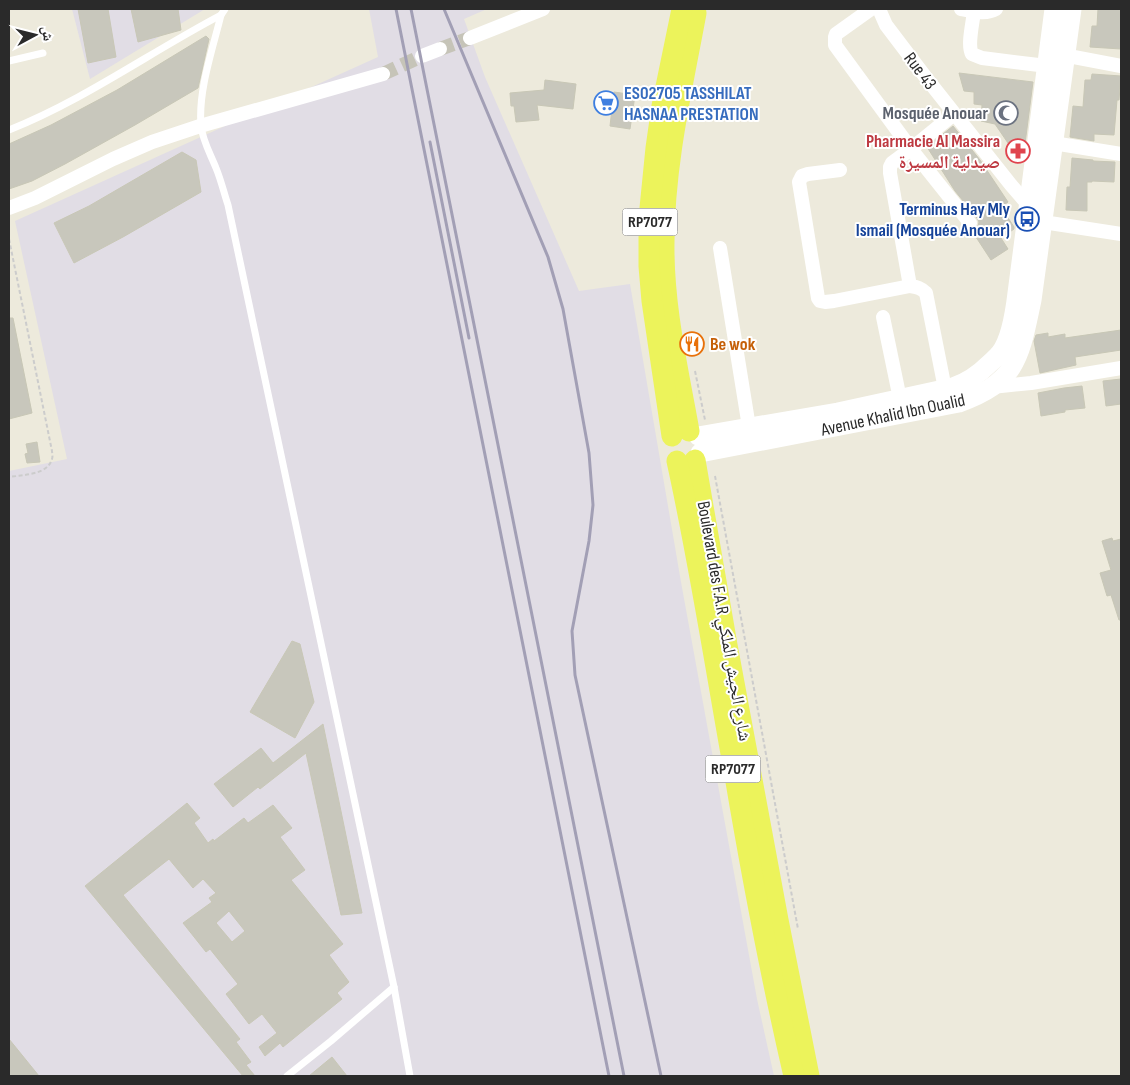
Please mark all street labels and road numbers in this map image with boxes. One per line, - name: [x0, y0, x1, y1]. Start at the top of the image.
- street label: Rue 43: [899, 48, 941, 94]
- road number: RP7077: [622, 208, 678, 236]
- street label: Avenue Khalid Ibn Oualid: [818, 389, 967, 441]
- street label: Boulevard des F.A.R شارع الجيش الملكي: [689, 499, 755, 743]
- road number: RP7077: [706, 756, 760, 782]

